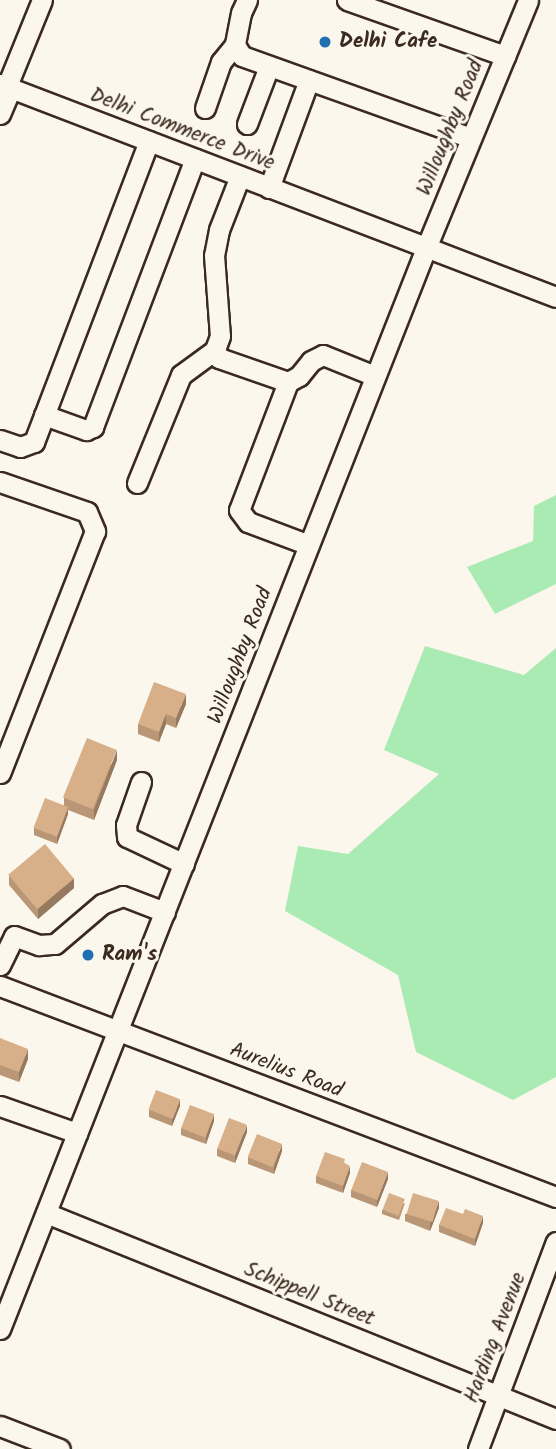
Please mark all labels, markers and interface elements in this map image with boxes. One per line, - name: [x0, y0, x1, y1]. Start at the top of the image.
- place label: Delhi Cafe: [339, 29, 437, 55]
- marker: Delhi Cafe: [317, 34, 333, 50]
- street label: Willoughby Road: [412, 57, 490, 199]
- street label: Delhi Commerce Drive: [86, 83, 278, 177]
- street label: Willoughby Road: [203, 584, 279, 728]
- place label: Ram's: [102, 942, 157, 968]
- marker: Ram's: [80, 947, 96, 963]
- street label: Aurelius Road: [226, 1038, 346, 1104]
- street label: Schippell Street: [240, 1257, 378, 1333]
- street label: Harding Avenue: [460, 1269, 532, 1407]

